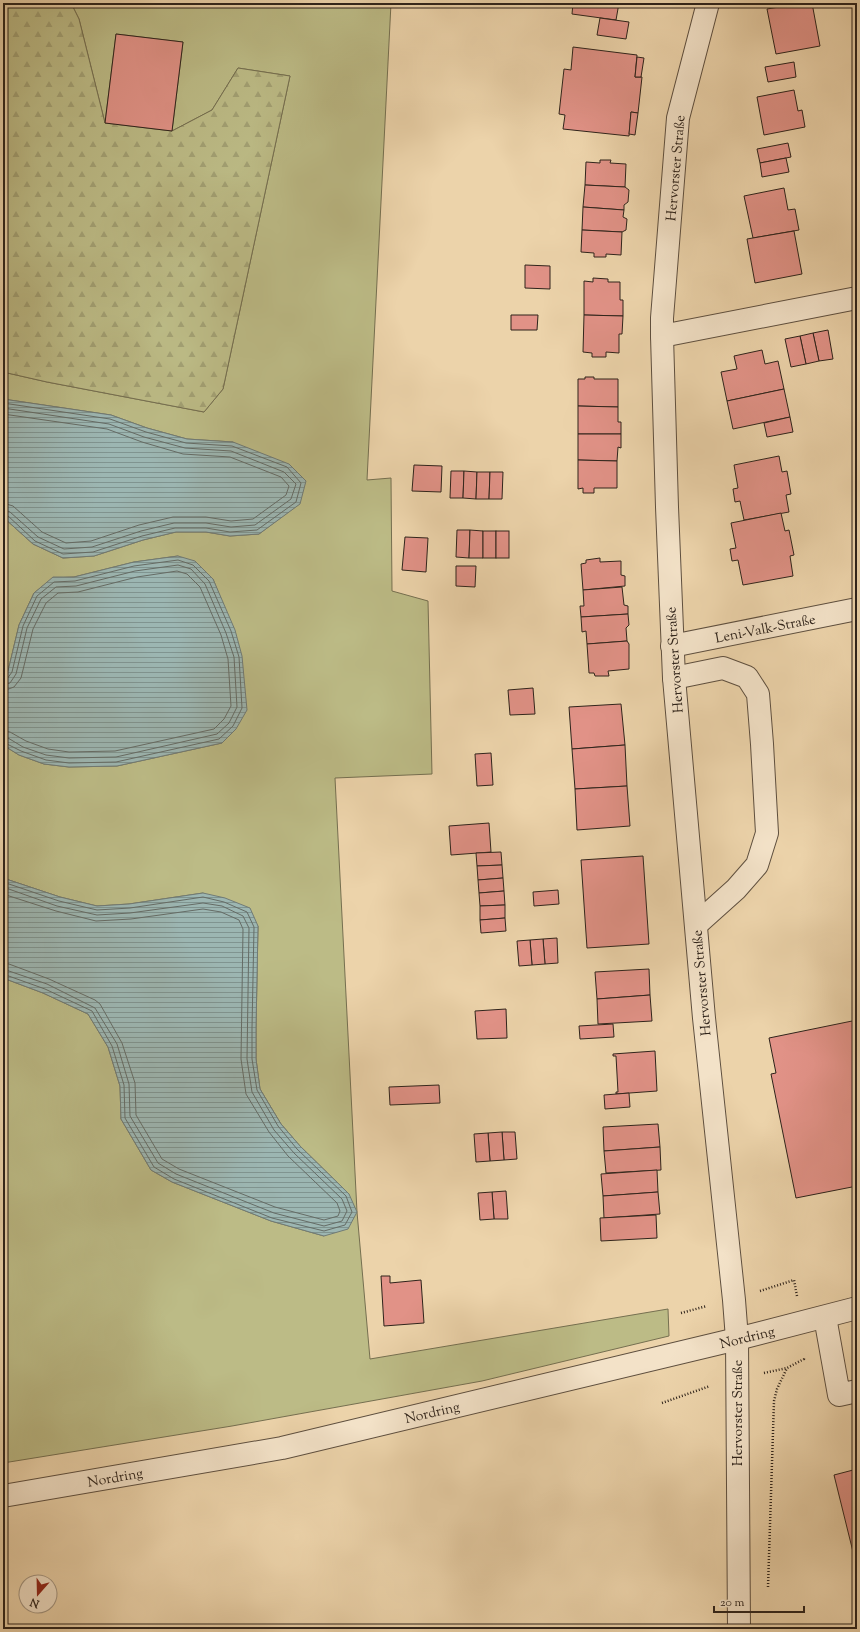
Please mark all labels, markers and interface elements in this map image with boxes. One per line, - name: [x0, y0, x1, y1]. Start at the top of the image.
- street label: Hervorster Straße: [662, 114, 692, 222]
- street label: Hervorster Straße: [662, 606, 690, 714]
- street label: Leni-Valk-Straße: [713, 610, 817, 650]
- street label: Hervorster Straße: [688, 929, 718, 1037]
- street label: Nordring: [718, 1322, 777, 1355]
- street label: Hervorster Straße: [729, 1360, 749, 1466]
- street label: Nordring: [403, 1398, 462, 1430]
- street label: Nordring: [86, 1464, 145, 1494]
- north arrow: [18, 1574, 58, 1614]
- scale bar: [714, 1588, 804, 1614]
- text: N: [28, 1593, 43, 1612]
- text: 20 m: [720, 1594, 745, 1612]

